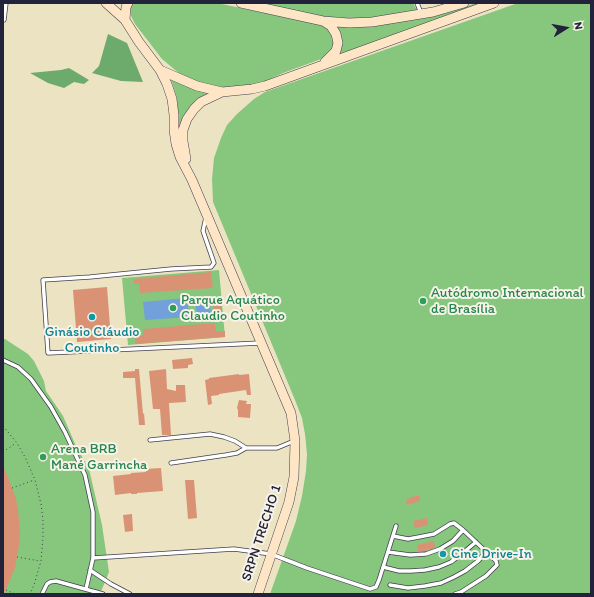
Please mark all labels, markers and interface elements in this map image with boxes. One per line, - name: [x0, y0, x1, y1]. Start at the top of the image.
- north arrow: [546, 8, 586, 48]
- text: N: [571, 21, 585, 31]
- place label: Autódromo Internacional de Brasília: [431, 285, 583, 318]
- place label: Parque Aquático Claudio Coutinho: [181, 292, 285, 324]
- marker: Autódromo Internacional de Brasília: [418, 296, 428, 306]
- marker: Parque Aquático Claudio Coutinho: [168, 303, 178, 313]
- marker: Ginásio Cláudio Coutinho: [87, 312, 97, 322]
- place label: Ginásio Cláudio Coutinho: [45, 324, 139, 356]
- place label: Arena BRB Mané Garrincha: [51, 441, 147, 474]
- marker: Arena BRB Mané Garrincha: [38, 452, 48, 462]
- street label: SRPN TRECHO 1: [239, 483, 285, 583]
- place label: Cine Drive-In: [451, 546, 532, 562]
- marker: Cine Drive-In: [438, 549, 448, 559]

